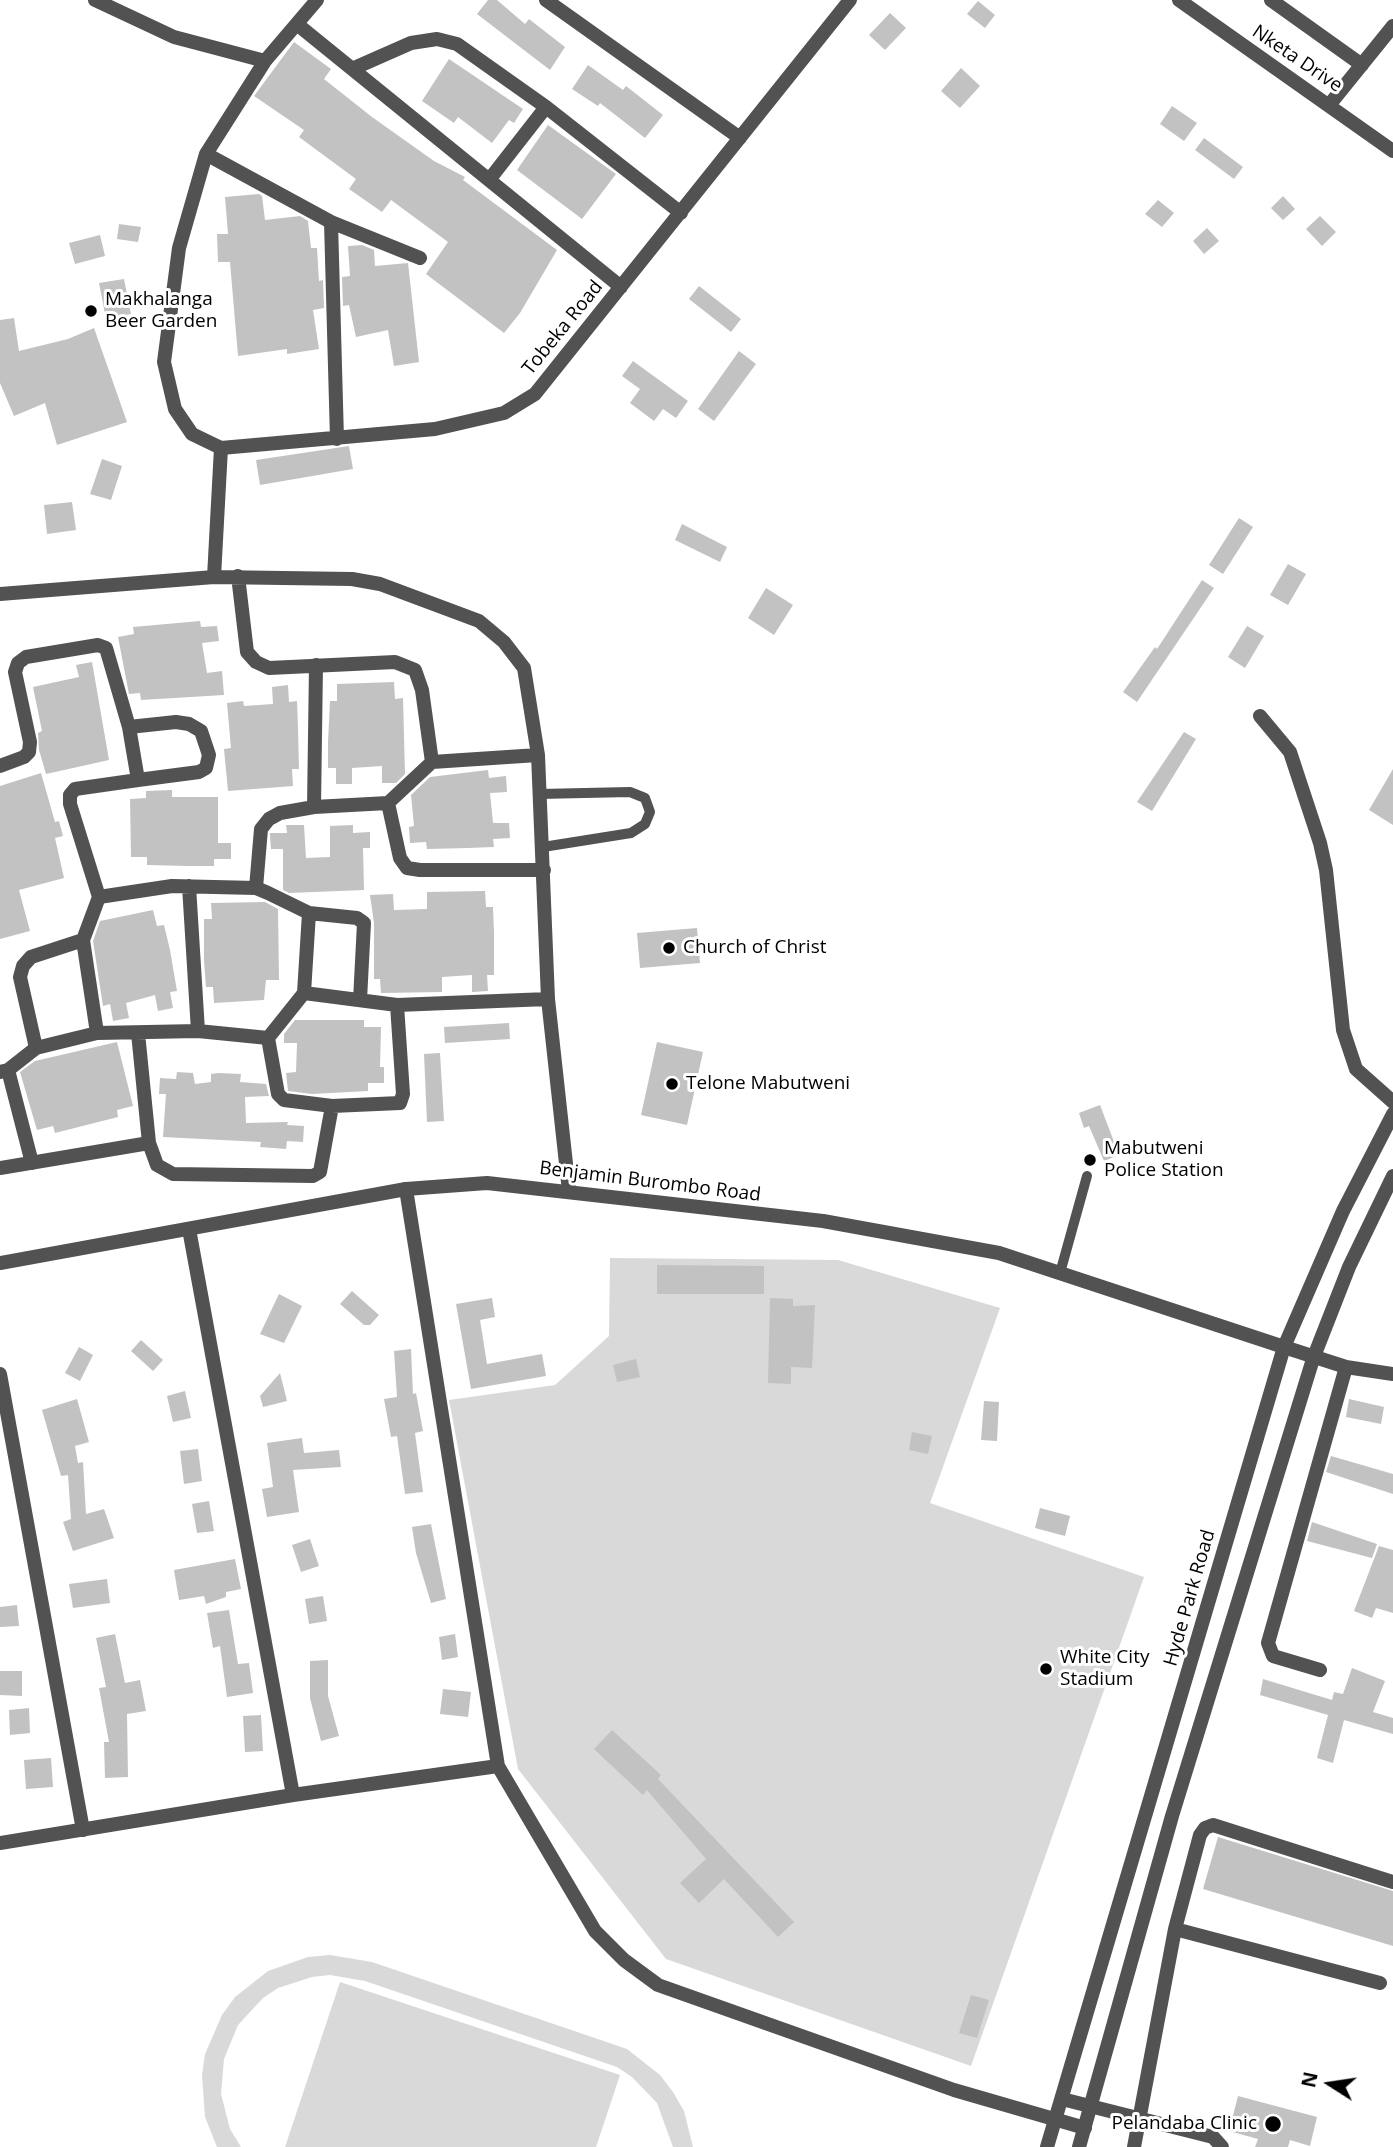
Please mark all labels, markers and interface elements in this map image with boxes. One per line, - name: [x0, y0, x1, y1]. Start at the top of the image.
- street label: Nketa Drive: [1248, 21, 1346, 97]
- street label: Tobeka Road: [518, 276, 608, 380]
- place label: Makhalanga Beer Garden: [105, 289, 217, 333]
- marker: Makhalanga Beer Garden: [83, 303, 99, 319]
- place label: Church of Christ: [683, 937, 826, 959]
- marker: Church of Christ: [661, 940, 677, 956]
- place label: Telone Mabutweni: [686, 1073, 850, 1095]
- marker: Telone Mabutweni: [664, 1076, 680, 1092]
- place label: Mabutweni Police Station: [1104, 1138, 1224, 1182]
- marker: Mabutweni Police Station: [1082, 1152, 1098, 1168]
- street label: Benjamin Burombo Road: [538, 1157, 762, 1207]
- street label: Hyde Park Road: [1160, 1527, 1220, 1669]
- place label: White City Stadium: [1060, 1647, 1149, 1691]
- marker: White City Stadium: [1038, 1661, 1054, 1677]
- north arrow: [1295, 2049, 1365, 2119]
- text: N: [1295, 2069, 1324, 2090]
- place label: Pelandaba Clinic: [1111, 2113, 1257, 2135]
- marker: Pelandaba Clinic: [1263, 2114, 1283, 2134]

